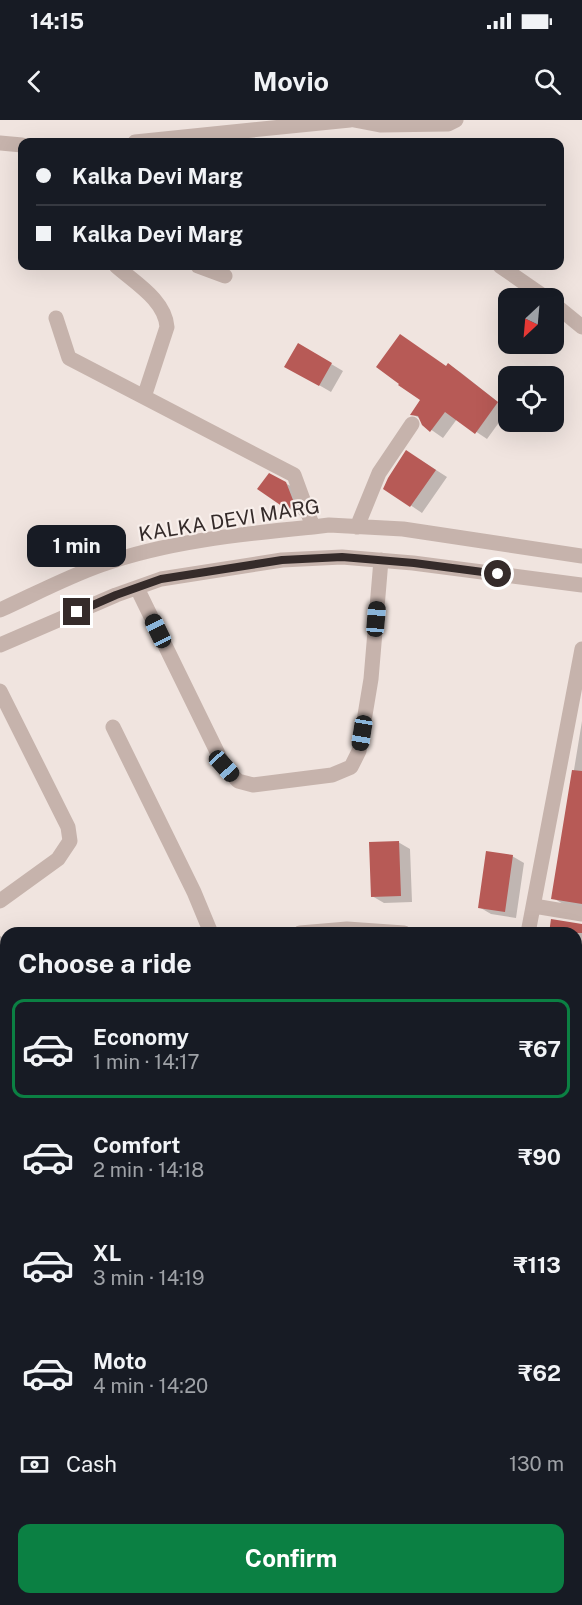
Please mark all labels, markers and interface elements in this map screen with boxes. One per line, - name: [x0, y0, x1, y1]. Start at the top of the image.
- text: 14:15: [30, 8, 84, 34]
- icon: back: [18, 65, 51, 98]
- text: Movio: [253, 65, 329, 97]
- icon: search: [531, 65, 564, 98]
- text: Kalka Devi Marg: [72, 163, 243, 189]
- text: Kalka Devi Marg: [72, 221, 243, 247]
- north arrow: [498, 288, 564, 354]
- map controls: [498, 288, 564, 432]
- button: locate: [498, 366, 564, 432]
- street label: KALKA DEVI MARG: [137, 494, 321, 546]
- callout: 1 min: [28, 525, 127, 567]
- text: 1 min: [52, 534, 101, 558]
- route start: [484, 560, 511, 587]
- route end: [63, 598, 90, 625]
- car: [365, 600, 387, 638]
- car: [142, 611, 174, 651]
- car: [350, 714, 374, 752]
- car: [205, 747, 243, 785]
- text: Choose a ride: [18, 947, 192, 979]
- icon: car: [21, 1022, 75, 1076]
- text: Economy: [93, 1024, 189, 1050]
- text: ₹67: [519, 1036, 561, 1062]
- text: 1 min · 14:17: [93, 1050, 199, 1074]
- icon: car: [21, 1130, 75, 1184]
- text: Comfort: [93, 1132, 180, 1158]
- text: ₹90: [518, 1144, 561, 1170]
- text: 2 min · 14:18: [93, 1158, 204, 1182]
- icon: car: [21, 1238, 75, 1292]
- text: XL: [93, 1240, 121, 1266]
- text: ₹113: [513, 1252, 561, 1278]
- text: 3 min · 14:19: [93, 1266, 204, 1290]
- icon: car: [21, 1346, 75, 1400]
- text: Moto: [93, 1348, 147, 1374]
- text: ₹62: [518, 1360, 561, 1386]
- text: 4 min · 14:20: [93, 1374, 208, 1398]
- icon: cash: [18, 1448, 51, 1481]
- text: Cash: [66, 1451, 117, 1477]
- text: 130 m: [509, 1452, 564, 1476]
- button: Confirm: [18, 1524, 564, 1593]

